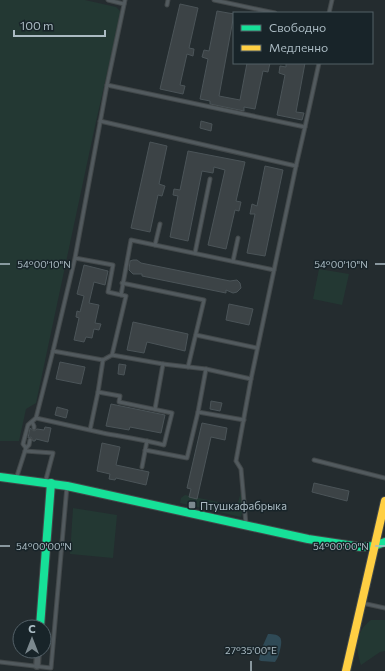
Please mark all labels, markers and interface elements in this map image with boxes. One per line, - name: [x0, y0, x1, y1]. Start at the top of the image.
- scale bar: [14, 12, 105, 38]
- legend: [233, 12, 373, 64]
- text: 100 m: [20, 18, 54, 32]
- text: Свободно: [269, 20, 326, 34]
- text: Медленно: [269, 40, 328, 54]
- text: 54°00'10"N: [17, 258, 71, 270]
- text: 54°00'10"N: [314, 258, 368, 270]
- place label: Птушкафабрыка: [200, 499, 287, 512]
- marker: Птушкафабрыка: [187, 500, 197, 510]
- text: 54°00'00"N: [16, 540, 72, 552]
- text: 54°00'00"N: [313, 540, 369, 552]
- north arrow: [12, 619, 52, 659]
- text: С: [28, 622, 36, 635]
- text: 27°35'00"E: [225, 644, 277, 656]

